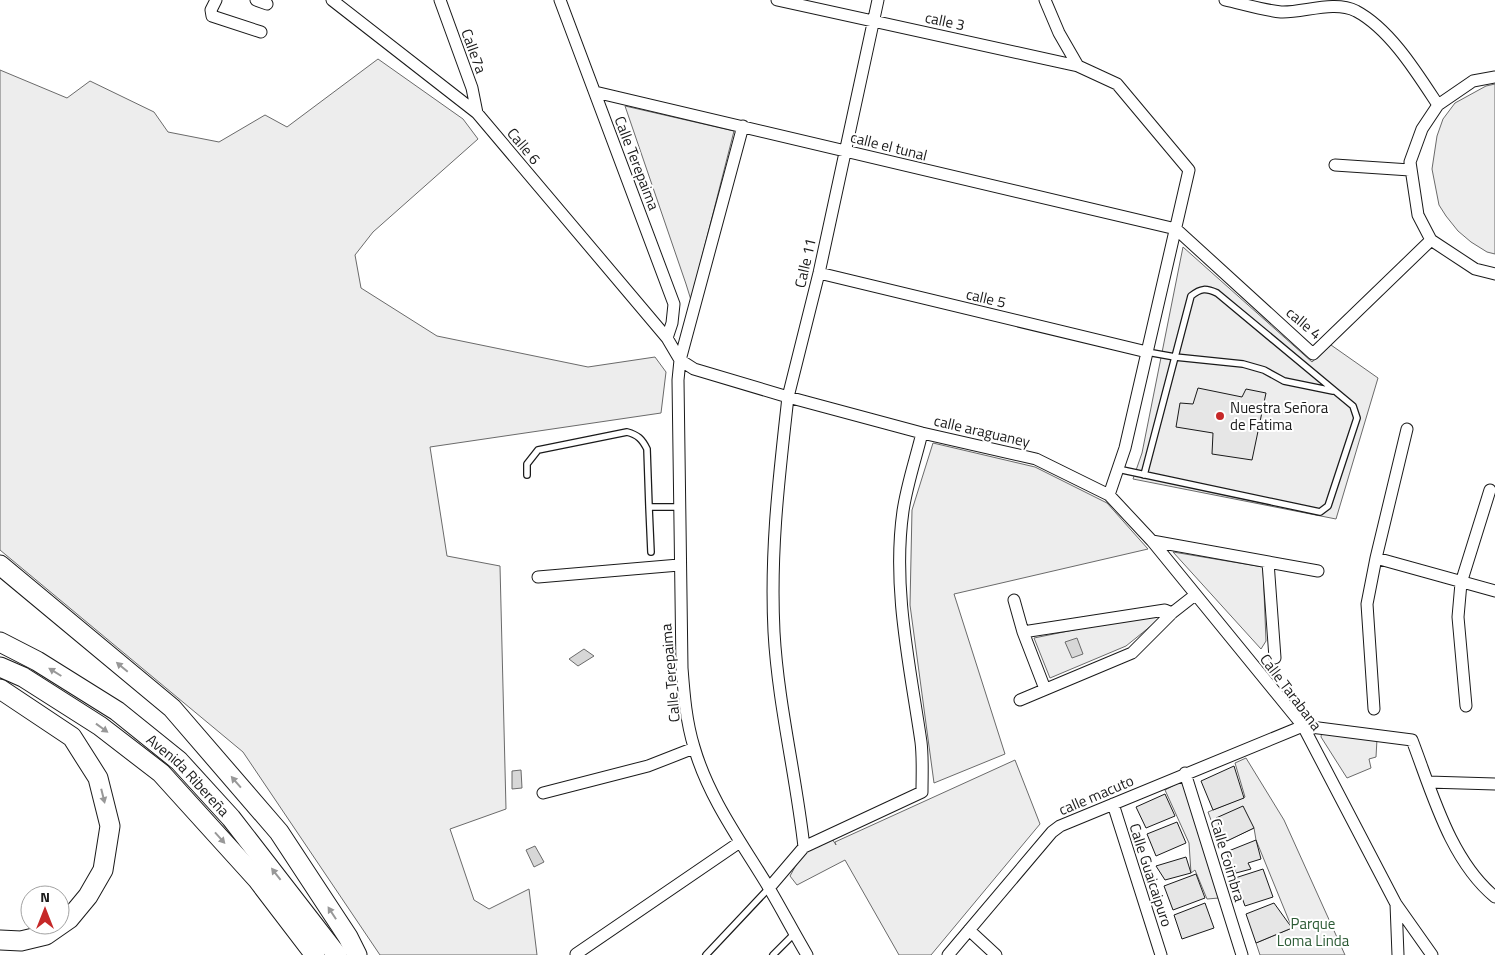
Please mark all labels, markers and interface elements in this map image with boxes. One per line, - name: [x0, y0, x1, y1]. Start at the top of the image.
- street label: calle 3: [923, 6, 967, 36]
- street label: Calle7a: [455, 25, 493, 77]
- street label: Calle Terepaima: [609, 113, 666, 214]
- street label: Calle 6: [502, 123, 546, 169]
- street label: calle el tunal: [848, 125, 930, 167]
- street label: Calle 11: [788, 236, 822, 290]
- street label: calle 5: [964, 282, 1008, 314]
- street label: calle 4: [1281, 301, 1327, 345]
- place label: Nuestra Señora de Fatima: [1230, 396, 1329, 436]
- street label: calle araguaney: [932, 409, 1032, 453]
- marker: Nuestra Señora de Fatima: [1214, 410, 1226, 422]
- street label: Calle Terepaima: [654, 622, 686, 723]
- street label: Calle Tarabana: [1254, 649, 1328, 736]
- one-way arrow: [117, 661, 129, 673]
- one-way arrow: [48, 667, 61, 676]
- one-way arrow: [95, 722, 108, 733]
- street label: Avenida Ribereña: [142, 728, 236, 822]
- street label: calle macuto: [1055, 769, 1137, 821]
- one-way arrow: [230, 776, 241, 789]
- one-way arrow: [99, 789, 107, 804]
- street label: Calle Coimbra: [1204, 816, 1252, 905]
- street label: Calle Guaicaipuro: [1123, 820, 1179, 930]
- one-way arrow: [214, 832, 226, 844]
- one-way arrow: [271, 867, 281, 881]
- north arrow: [20, 885, 70, 935]
- text: N: [40, 886, 50, 907]
- one-way arrow: [327, 906, 337, 920]
- park label: Parque Loma Linda: [1277, 912, 1350, 952]

